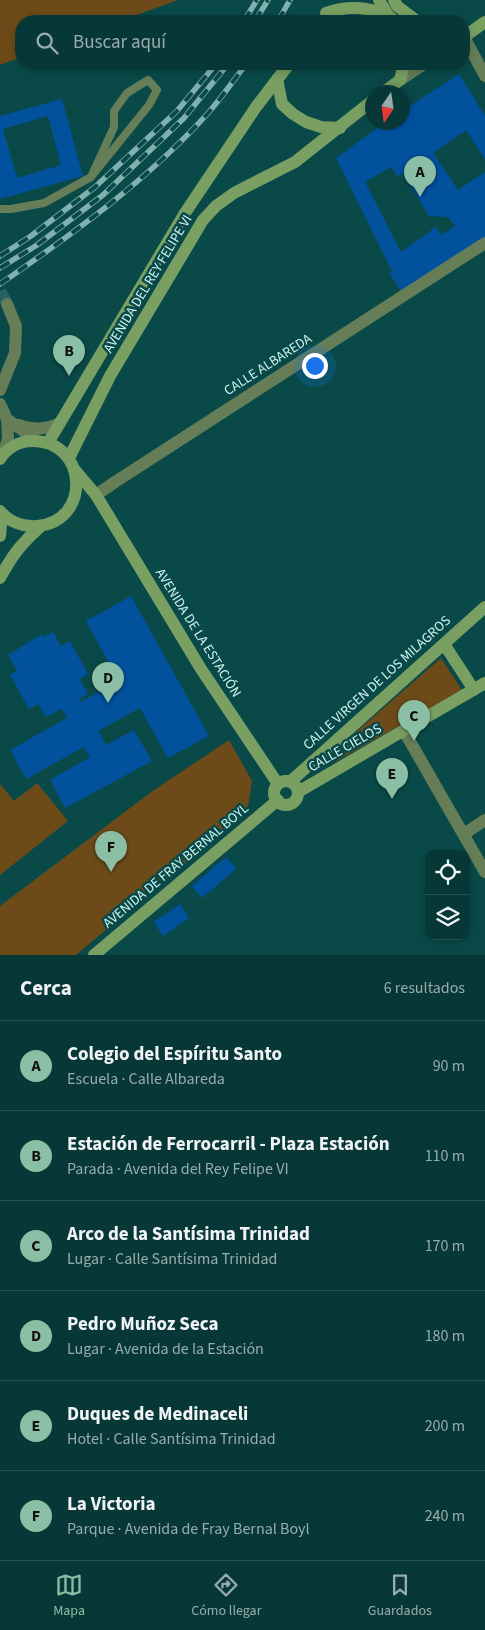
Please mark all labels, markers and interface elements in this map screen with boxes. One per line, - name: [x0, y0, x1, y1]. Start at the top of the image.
- search box: [15, 15, 470, 70]
- icon: search: [33, 29, 61, 57]
- text: Buscar aquí: [73, 29, 166, 56]
- north arrow: [365, 85, 410, 130]
- pin: A: [404, 156, 436, 197]
- street label: AVENIDA DEL REY FELIPE VI: [99, 211, 197, 357]
- street label: CALLE ALBAREDA: [220, 329, 316, 401]
- pin: B: [53, 335, 85, 376]
- your location: [302, 353, 328, 379]
- street label: AVENIDA DE LA ESTACIÓN: [150, 565, 246, 701]
- street label: CALLE VIRGEN DE LOS MILAGROS: [300, 612, 454, 754]
- pin: D: [92, 662, 124, 703]
- pin: C: [398, 700, 430, 741]
- street label: CALLE CIELOS: [305, 719, 385, 777]
- pin: E: [376, 758, 408, 799]
- street label: AVENIDA DE FRAY BERNAL BOYL: [100, 800, 252, 932]
- pin: F: [95, 831, 127, 872]
- map controls: [425, 850, 470, 940]
- button: locate: [425, 850, 470, 895]
- button: layers: [425, 895, 470, 940]
- text: Cerca: [20, 973, 72, 1003]
- text: 6 resultados: [384, 977, 465, 999]
- text: Colegio del Espíritu Santo: [67, 1041, 282, 1068]
- text: A: [31, 1055, 41, 1077]
- text: 90 m: [433, 1055, 465, 1077]
- text: Escuela · Calle Albareda: [67, 1068, 225, 1090]
- text: Estación de Ferrocarril - Plaza Estación: [67, 1131, 390, 1158]
- text: B: [31, 1145, 41, 1167]
- text: 110 m: [425, 1145, 465, 1167]
- text: Parada · Avenida del Rey Felipe VI: [67, 1158, 289, 1180]
- text: Arco de la Santísima Trinidad: [67, 1221, 310, 1248]
- text: C: [31, 1235, 41, 1257]
- text: 170 m: [425, 1235, 465, 1257]
- text: Lugar · Calle Santísima Trinidad: [67, 1248, 277, 1270]
- text: Pedro Muñoz Seca: [67, 1311, 218, 1338]
- text: D: [31, 1325, 41, 1347]
- text: 180 m: [425, 1325, 465, 1347]
- text: Lugar · Avenida de la Estación: [67, 1338, 264, 1360]
- text: Duques de Medinaceli: [67, 1401, 248, 1428]
- text: E: [32, 1415, 40, 1437]
- text: 200 m: [425, 1415, 465, 1437]
- text: Hotel · Calle Santísima Trinidad: [67, 1428, 276, 1450]
- text: La Victoria: [67, 1491, 155, 1518]
- text: F: [32, 1505, 40, 1527]
- text: 240 m: [425, 1505, 465, 1527]
- text: Parque · Avenida de Fray Bernal Boyl: [67, 1518, 310, 1540]
- tab: Mapa: [53, 1571, 85, 1621]
- tab: Cómo llegar: [191, 1571, 262, 1621]
- tab: Guardados: [368, 1571, 432, 1621]

